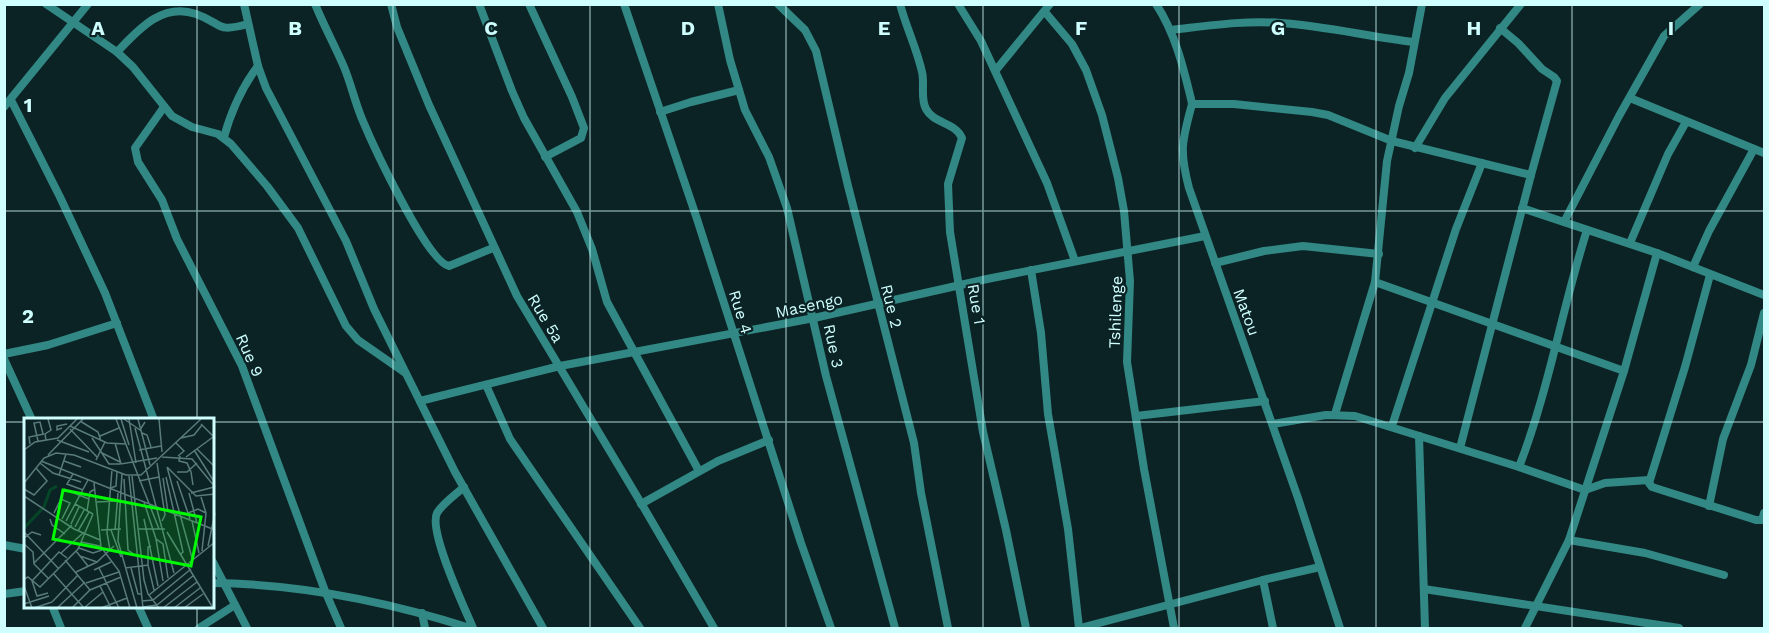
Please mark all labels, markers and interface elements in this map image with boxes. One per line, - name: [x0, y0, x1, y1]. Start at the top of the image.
- text: A: [91, 16, 105, 40]
- text: B: [288, 16, 302, 40]
- text: C: [484, 16, 498, 40]
- text: D: [681, 16, 695, 40]
- text: E: [878, 16, 890, 40]
- text: F: [1075, 16, 1087, 40]
- text: G: [1271, 16, 1285, 40]
- text: H: [1467, 16, 1481, 40]
- text: I: [1668, 16, 1674, 40]
- text: 1: [24, 93, 32, 117]
- street label: Tshilenge: [1105, 275, 1126, 349]
- street label: Rue 2: [877, 282, 906, 330]
- street label: Rue 1: [964, 282, 989, 326]
- street label: Matou: [1229, 286, 1264, 338]
- street label: Rue 4: [725, 288, 756, 337]
- street label: Masengo: [774, 289, 844, 322]
- street label: Rue 5a: [524, 290, 567, 346]
- text: 2: [22, 304, 34, 328]
- street label: Rue 3: [820, 322, 847, 370]
- street label: Rue 9: [232, 331, 267, 380]
- inset map: [24, 418, 214, 609]

